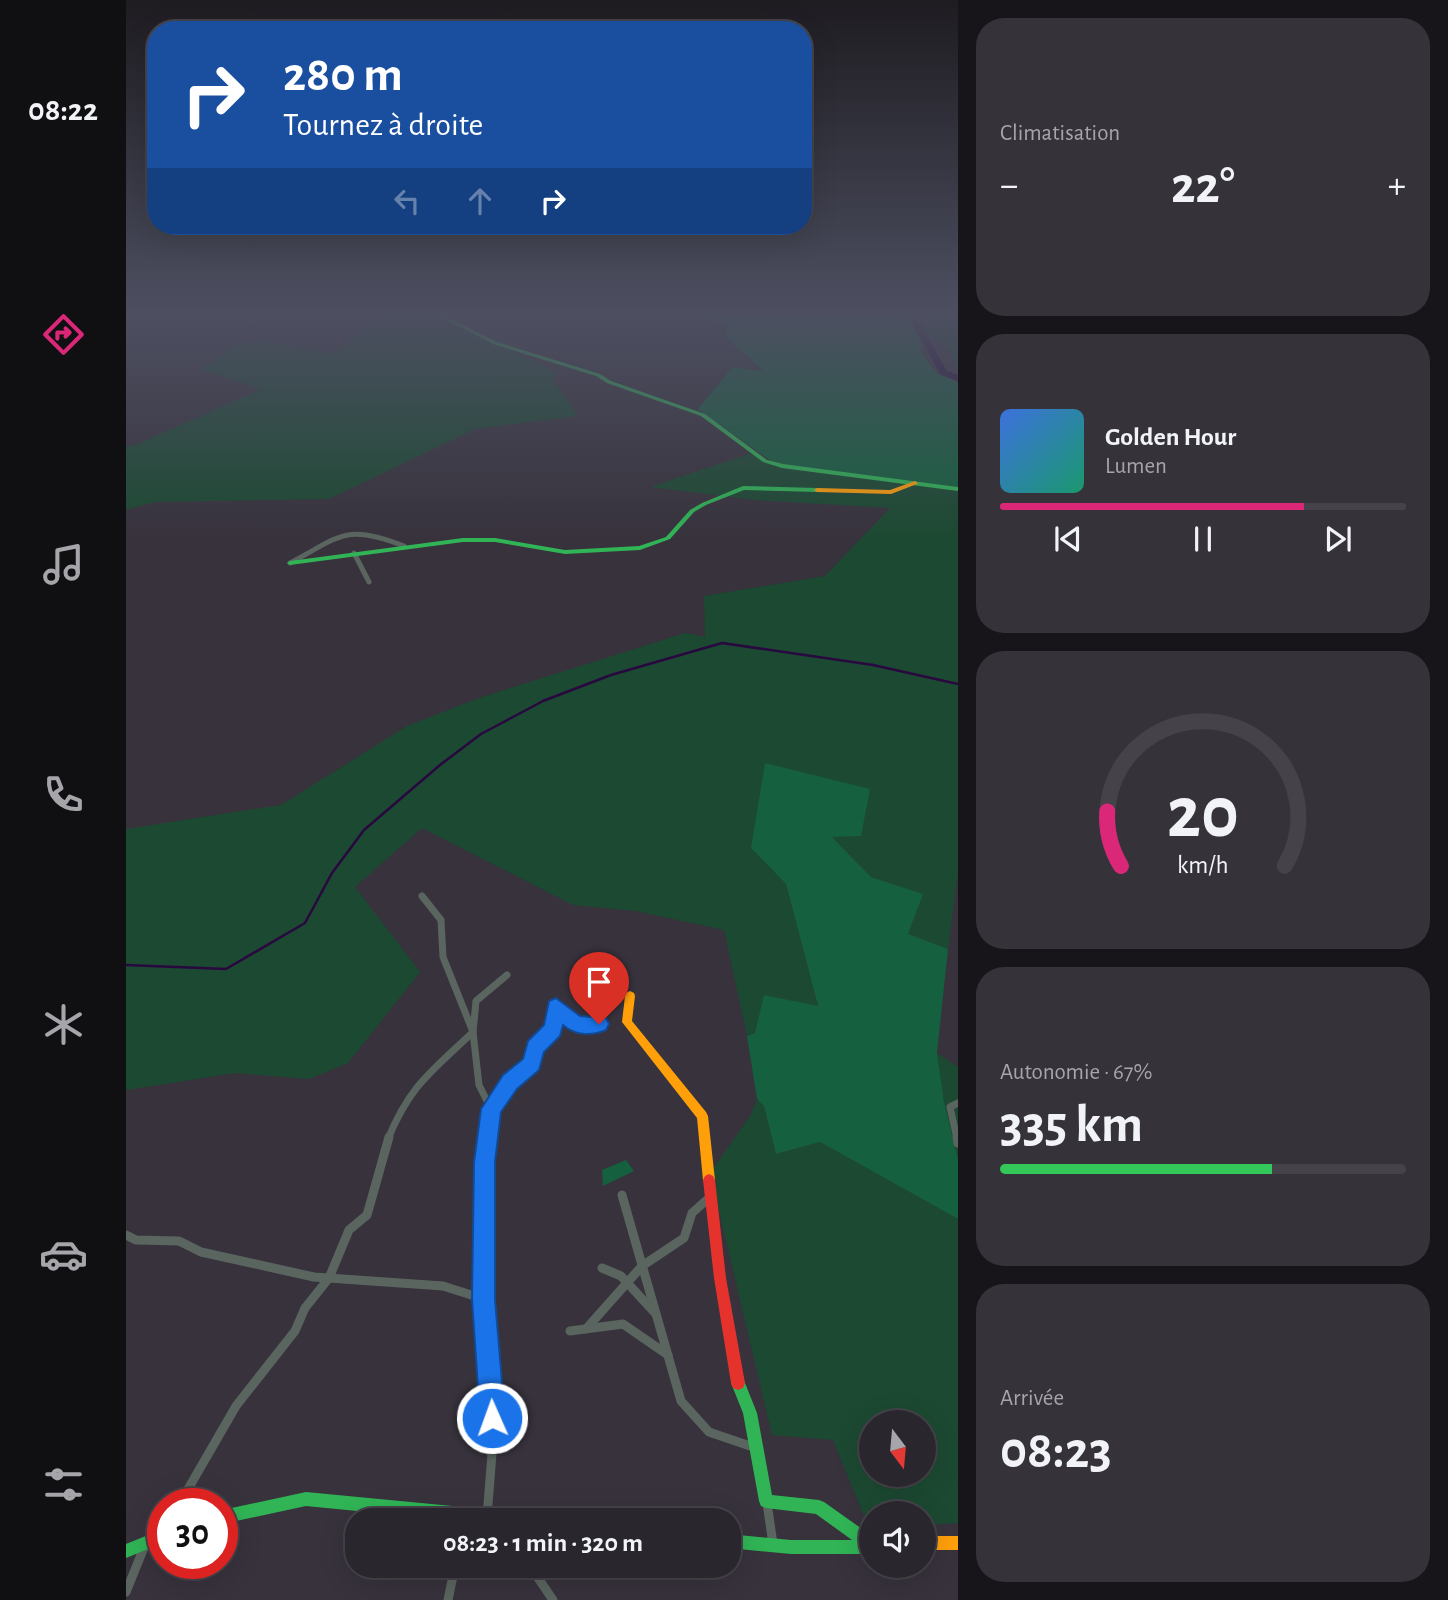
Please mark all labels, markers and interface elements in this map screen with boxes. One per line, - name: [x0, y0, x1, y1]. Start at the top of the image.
- icon: right: [168, 49, 259, 140]
- text: 280 m: [283, 51, 403, 100]
- text: 08:22: [28, 94, 98, 126]
- text: Tournez à droite: [283, 109, 483, 141]
- text: Climatisation: [1000, 122, 1120, 145]
- text: 22°: [1171, 160, 1235, 212]
- text: −: [1000, 167, 1018, 205]
- text: +: [1388, 167, 1406, 205]
- icon: left: [388, 182, 426, 220]
- icon: ahead: [461, 182, 499, 220]
- icon: right: [534, 182, 572, 220]
- icon: directions: [39, 310, 88, 359]
- text: Golden Hour: [1105, 424, 1236, 450]
- text: Lumen: [1105, 455, 1167, 478]
- icon: previous: [1049, 520, 1087, 558]
- icon: pause: [1184, 520, 1222, 558]
- icon: next: [1319, 520, 1357, 558]
- icon: music: [39, 540, 88, 589]
- icon: phone: [39, 770, 88, 819]
- text: 20: [1167, 778, 1239, 851]
- text: km/h: [1177, 853, 1229, 878]
- pin: [569, 952, 629, 1024]
- icon: arrive: [580, 963, 618, 1001]
- icon: climate: [39, 1000, 88, 1049]
- text: Autonomie · 67%: [1000, 1061, 1152, 1084]
- text: 335 km: [1000, 1099, 1143, 1151]
- icon: car: [39, 1230, 88, 1279]
- position arrow: [455, 1381, 529, 1455]
- text: Arrivée: [1000, 1387, 1064, 1410]
- north arrow: [859, 1410, 936, 1488]
- map controls: [859, 1410, 936, 1578]
- text: 08:23: [1000, 1425, 1112, 1477]
- icon: filters: [39, 1460, 88, 1509]
- speed limit sign: 30: [147, 1488, 238, 1579]
- button: sound: [859, 1501, 936, 1578]
- text: 08:23 · 1 min · 320 m: [443, 1530, 643, 1556]

